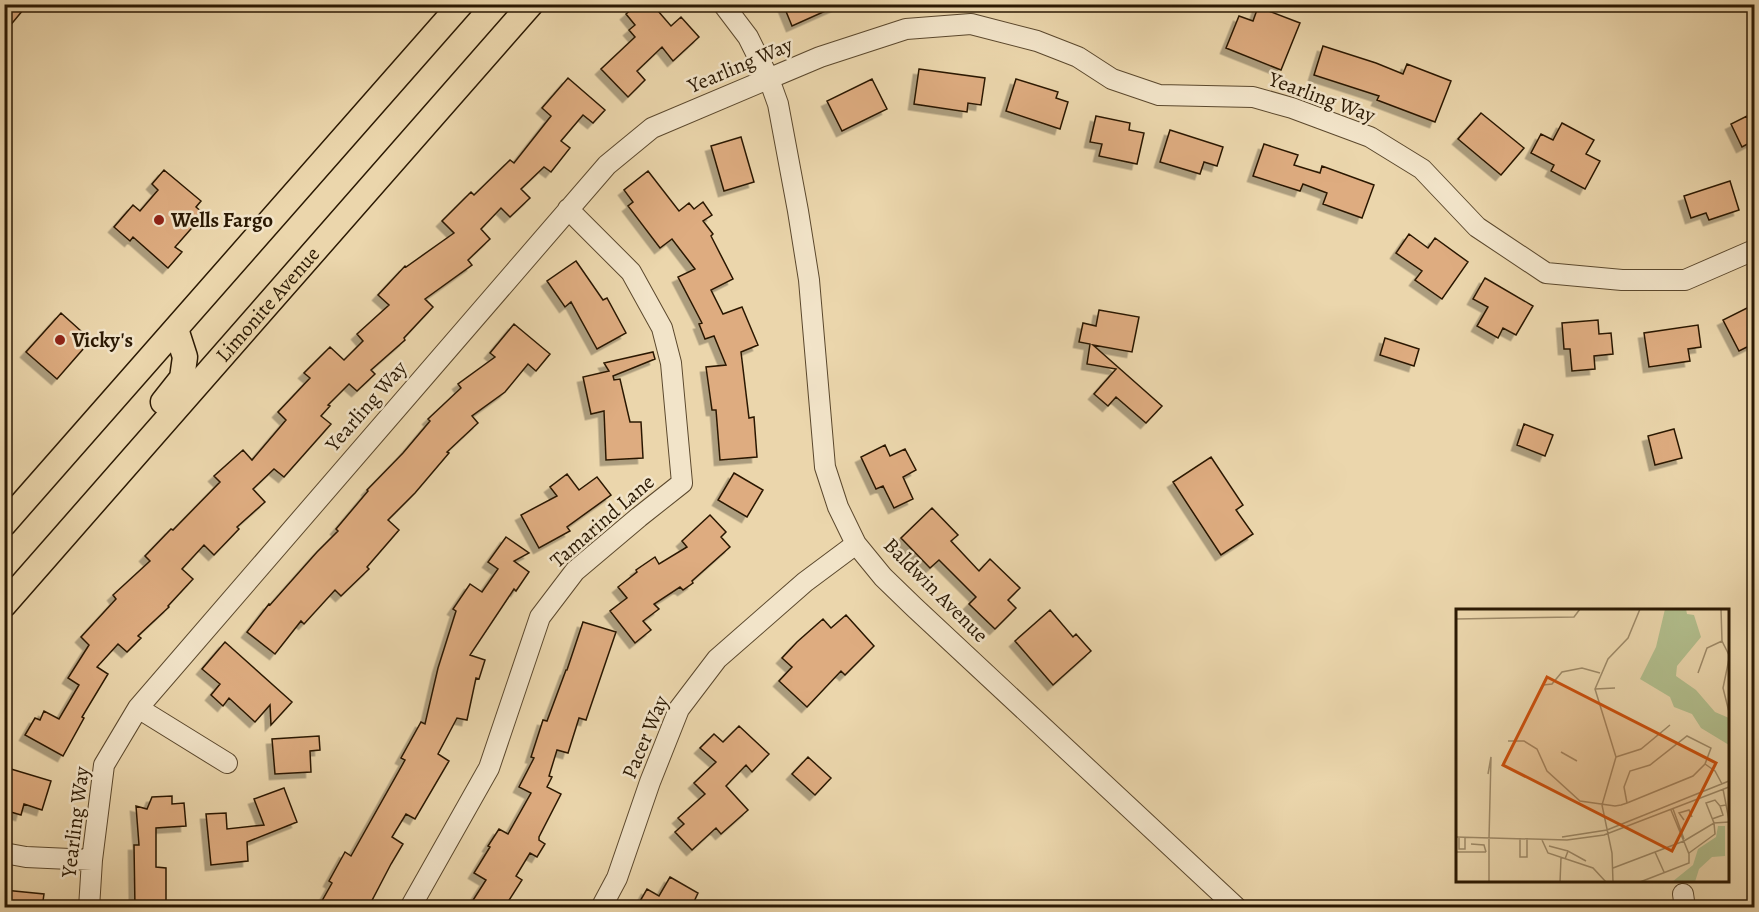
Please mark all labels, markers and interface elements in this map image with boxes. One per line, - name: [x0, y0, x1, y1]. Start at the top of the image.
- street label: Yearling Way: [682, 30, 797, 100]
- street label: Yearling Way: [1264, 64, 1380, 129]
- place label: Wells Fargo: [170, 206, 273, 234]
- marker: Wells Fargo: [152, 213, 166, 227]
- street label: Limonite Avenue: [209, 240, 326, 368]
- place label: Vicky's: [71, 326, 133, 354]
- marker: Vicky's: [53, 333, 67, 347]
- street label: Yearling Way: [318, 354, 414, 458]
- street label: Tamarind Lane: [544, 468, 660, 574]
- street label: Baldwin Avenue: [877, 531, 995, 649]
- inset map: [1456, 609, 1729, 882]
- street label: Pacer Way: [615, 691, 675, 783]
- street label: Yearling Way: [54, 764, 96, 880]

